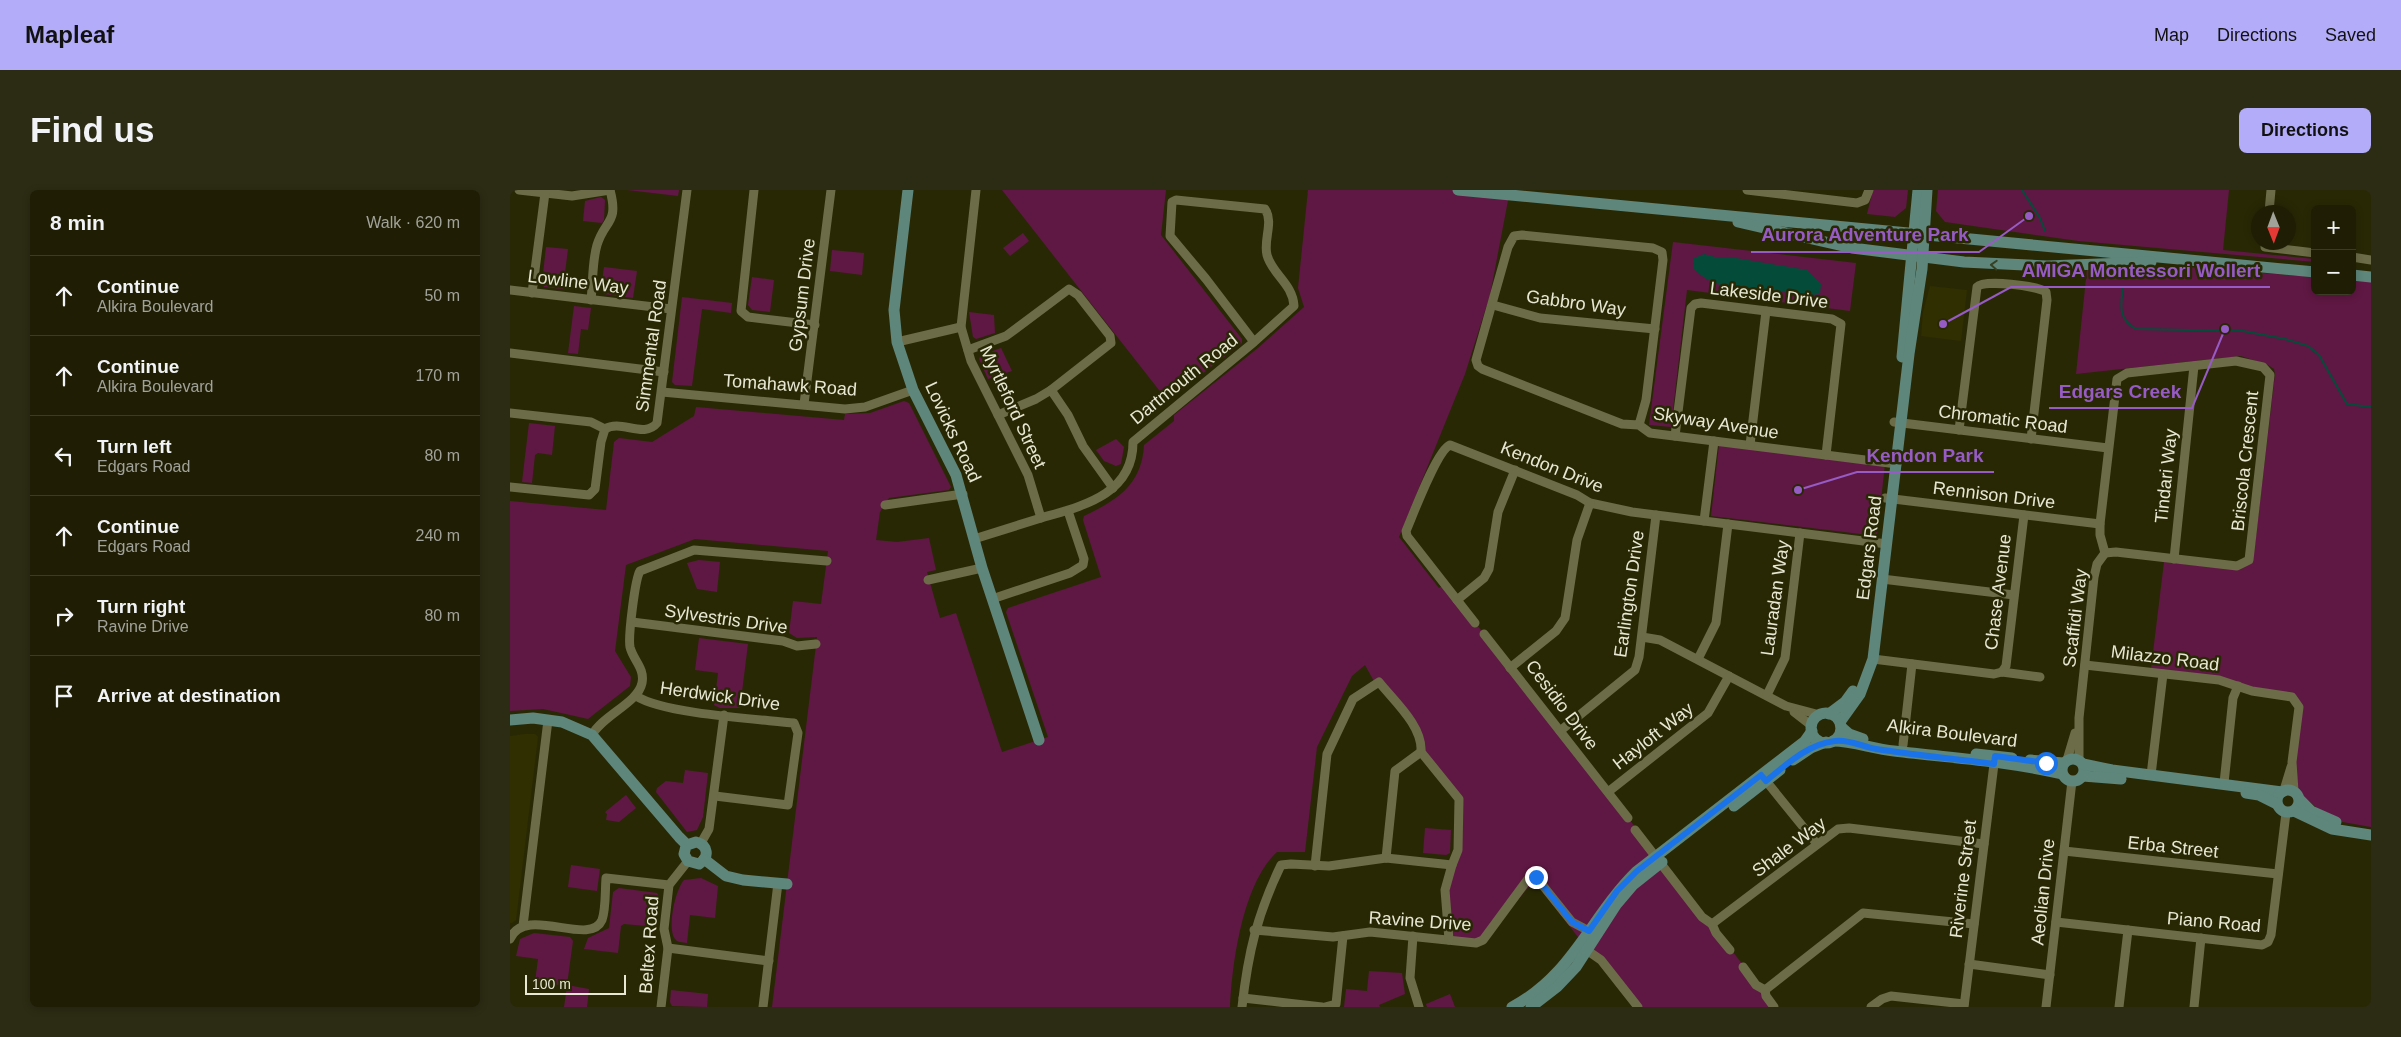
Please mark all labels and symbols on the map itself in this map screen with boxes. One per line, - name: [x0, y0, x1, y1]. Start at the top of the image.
- north arrow: [2251, 205, 2296, 250]
- callout: Aurora Adventure Park: [1751, 218, 1979, 252]
- text: Aurora Adventure Park: [1761, 224, 1969, 245]
- street label: Gypsum Drive: [785, 237, 819, 353]
- callout: AMIGA Montessori Wollert: [2011, 253, 2270, 287]
- one-way arrow: [1990, 259, 1998, 270]
- text: AMIGA Montessori Wollert: [2022, 260, 2261, 281]
- street label: Lowline Way: [526, 266, 630, 298]
- street label: Lakeside Drive: [1709, 278, 1829, 312]
- street label: Simmental Road: [632, 279, 670, 413]
- street label: Gabbro Way: [1525, 286, 1627, 320]
- street label: Dartmouth Road: [1126, 330, 1242, 428]
- street label: Myrtleford Street: [976, 342, 1050, 472]
- street label: Tomahawk Road: [722, 370, 858, 400]
- callout: Edgars Creek: [2049, 374, 2192, 408]
- street label: Lovicks Road: [921, 379, 985, 485]
- text: Edgars Creek: [2059, 381, 2182, 402]
- street label: Briscola Crescent: [2228, 390, 2262, 532]
- street label: Chromatic Road: [1937, 401, 2069, 437]
- street label: Skyway Avenue: [1652, 403, 1780, 443]
- street label: Tindari Way: [2151, 428, 2181, 524]
- street label: Kendon Drive: [1498, 437, 1606, 497]
- callout: Kendon Park: [1857, 438, 1994, 472]
- text: Kendon Park: [1866, 445, 1984, 466]
- street label: Rennison Drive: [1932, 478, 2056, 512]
- street label: Edgars Road: [1853, 495, 1885, 601]
- street label: Earlington Drive: [1610, 529, 1648, 659]
- street label: Chase Avenue: [1981, 533, 2015, 651]
- street label: Lauradan Way: [1757, 539, 1793, 657]
- street label: Scaffidi Way: [2059, 568, 2091, 668]
- street label: Sylvestris Drive: [663, 600, 789, 638]
- street label: Milazzo Road: [2110, 641, 2220, 675]
- street label: Cesidio Drive: [1522, 656, 1602, 754]
- street label: Herdwick Drive: [659, 678, 781, 714]
- street label: Hayloft Way: [1609, 698, 1697, 774]
- street label: Alkira Boulevard: [1886, 715, 2018, 751]
- route start: [2035, 752, 2058, 775]
- street label: Shale Way: [1748, 813, 1830, 881]
- street label: Riverine Street: [1946, 819, 1980, 939]
- street label: Erba Street: [2127, 832, 2219, 862]
- street label: Aeolian Drive: [2027, 838, 2059, 946]
- route end: [1525, 866, 1548, 889]
- street label: Beltex Road: [636, 895, 662, 995]
- street label: Ravine Drive: [1368, 907, 1472, 935]
- street label: Piano Road: [2166, 908, 2262, 936]
- scale bar: [525, 972, 626, 995]

